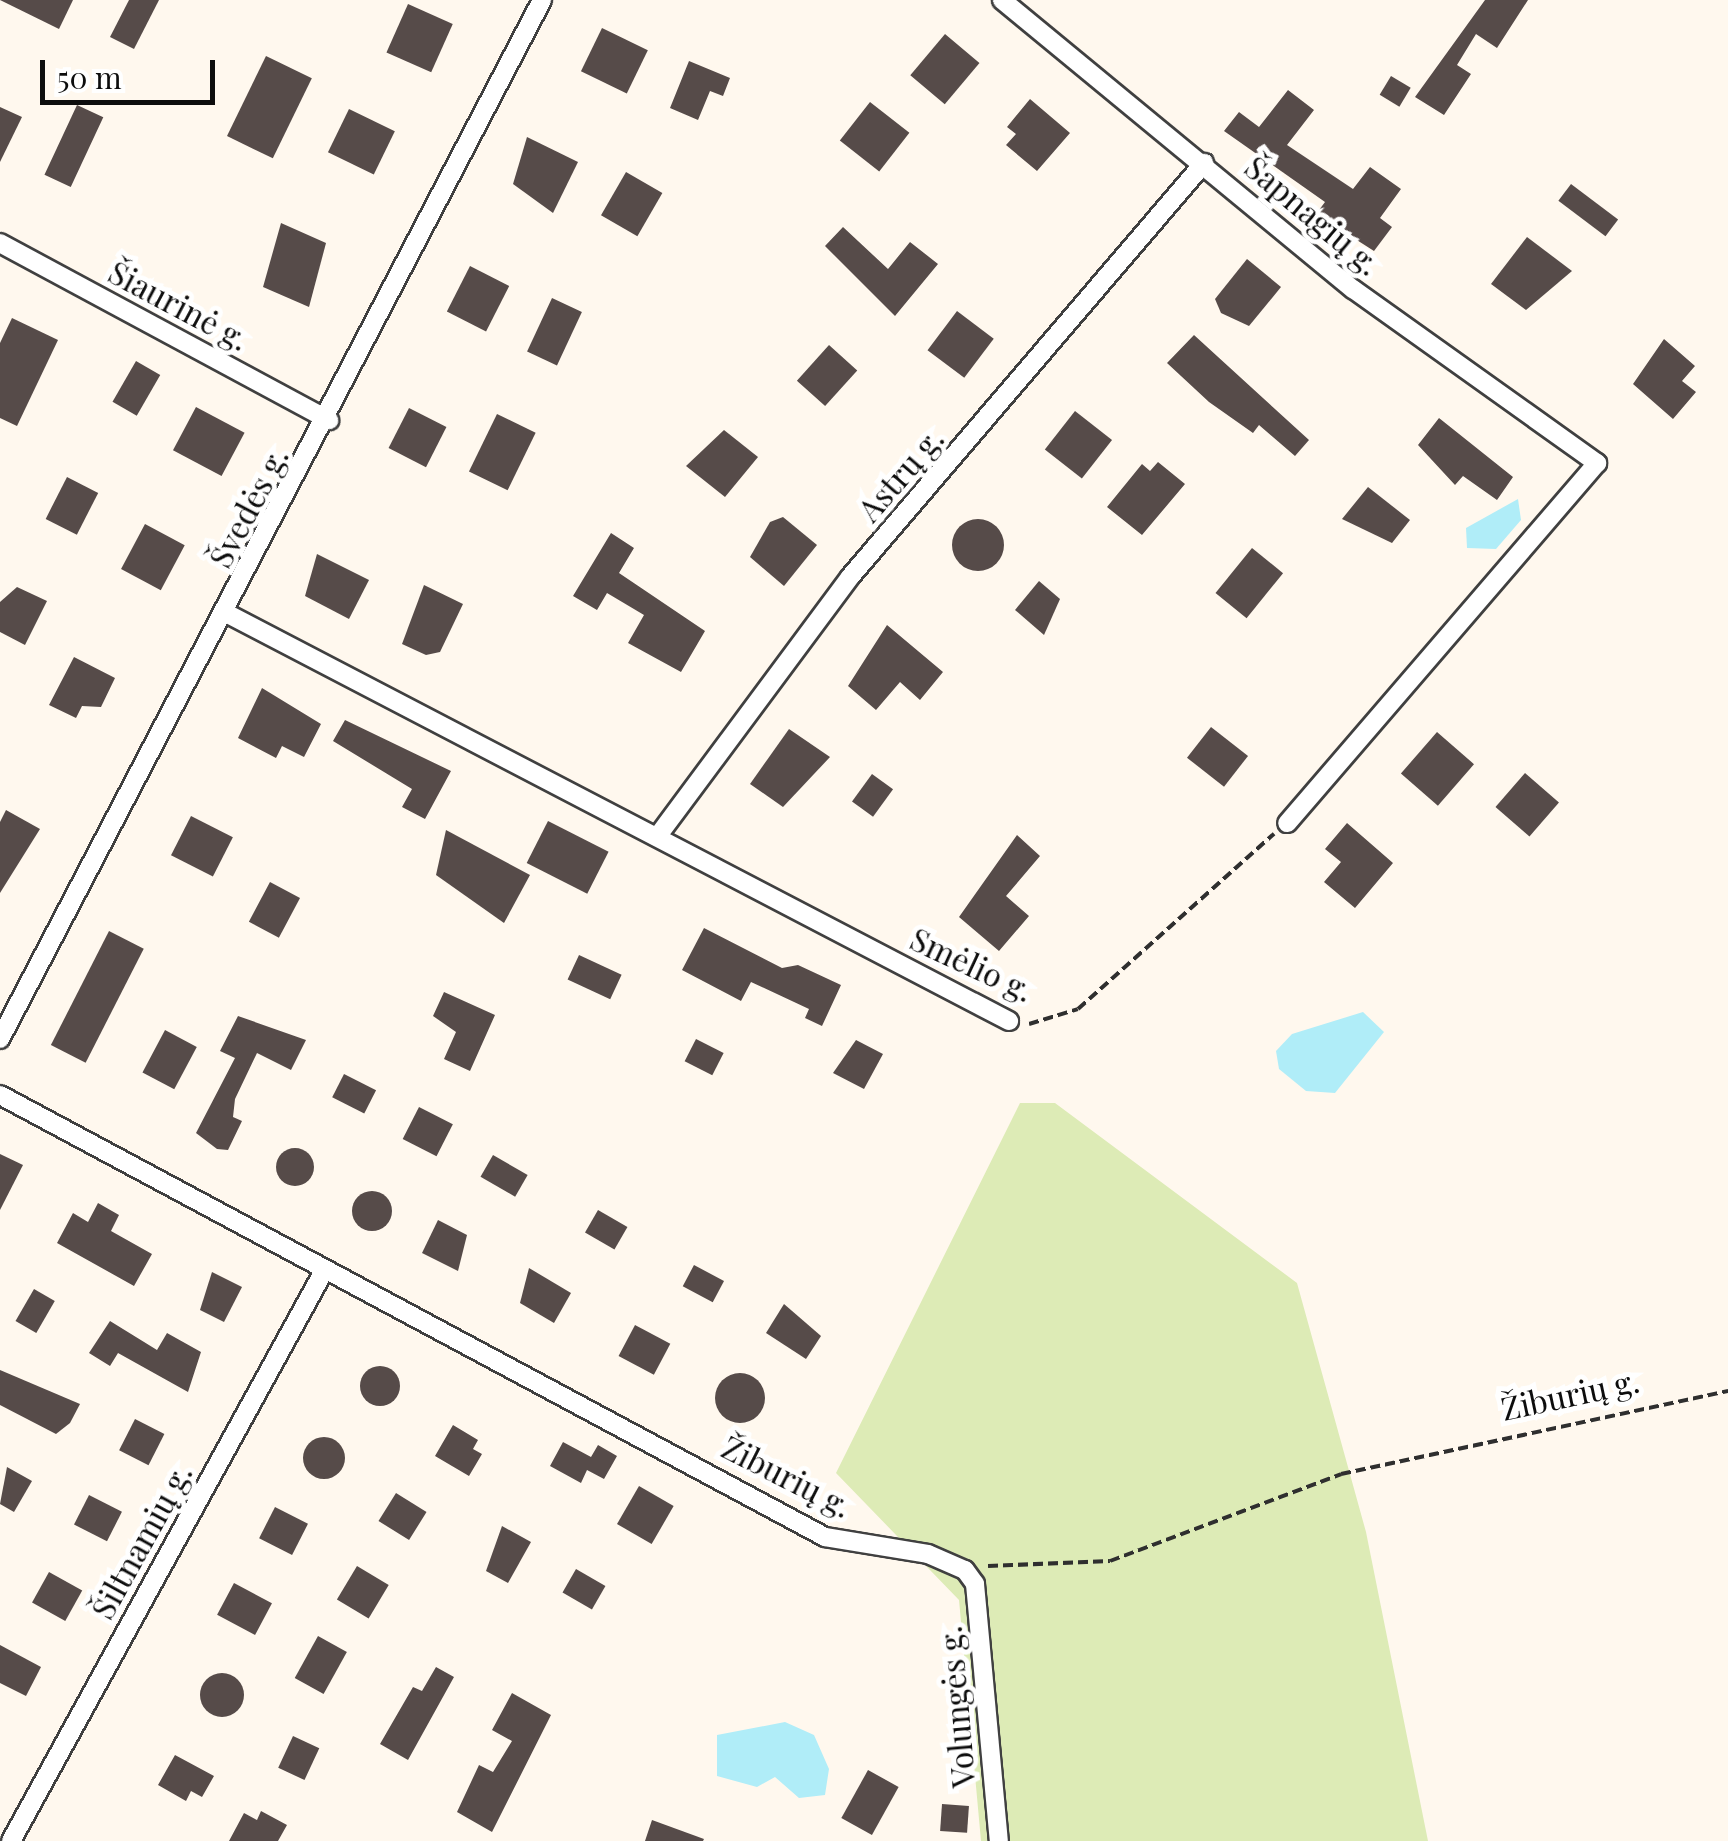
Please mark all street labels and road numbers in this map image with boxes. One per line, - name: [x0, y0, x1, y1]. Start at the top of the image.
- street label: Šapnagių g.: [1238, 147, 1388, 283]
- street label: Šiaurinė g.: [102, 252, 256, 358]
- street label: Astrų g.: [849, 419, 951, 529]
- street label: Švedės g.: [200, 440, 296, 574]
- street label: Smėlio g.: [905, 919, 1039, 1009]
- street label: Žiburių g.: [1497, 1361, 1643, 1427]
- street label: Žiburių g.: [716, 1427, 858, 1525]
- street label: Šiltnamių g.: [83, 1457, 199, 1625]
- street label: Volungės g.: [930, 1625, 982, 1789]

